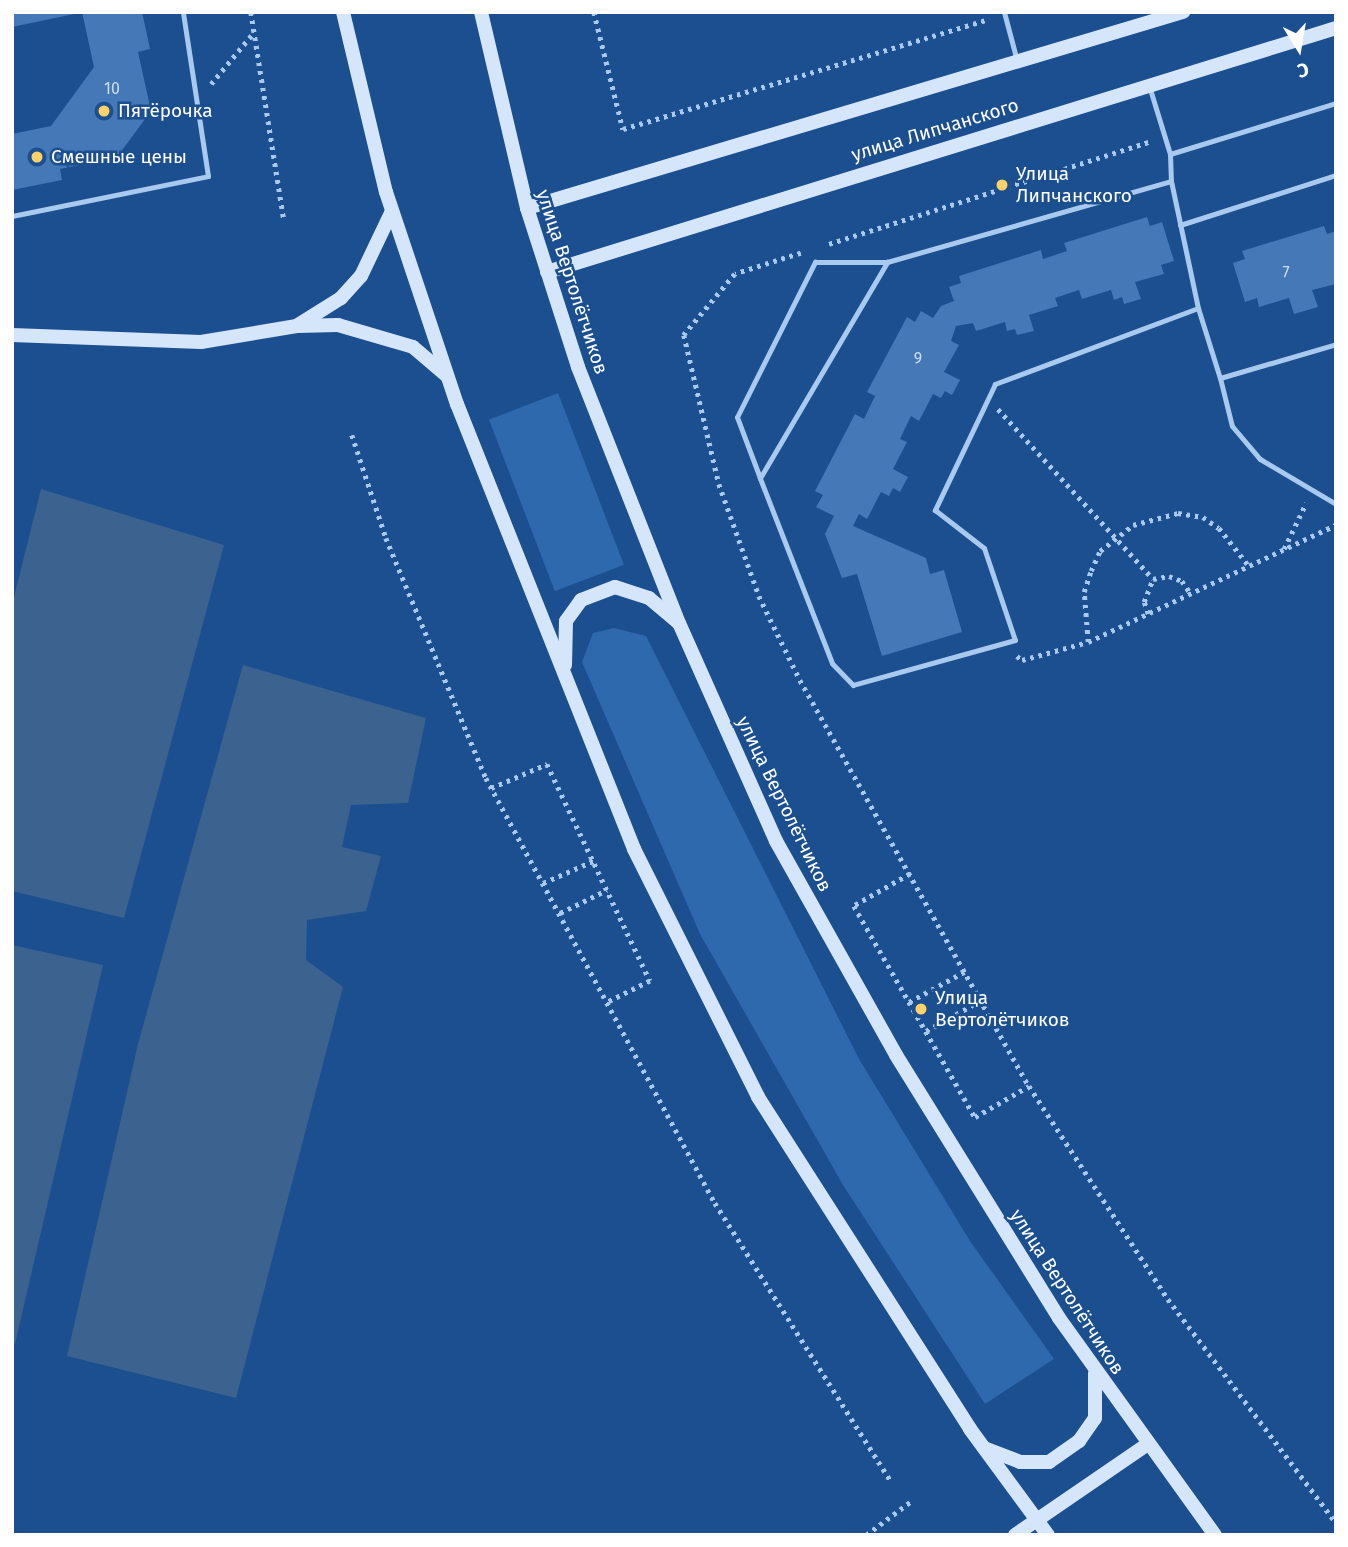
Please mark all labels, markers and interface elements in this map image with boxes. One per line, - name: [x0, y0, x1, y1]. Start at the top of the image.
- north arrow: [1264, 14, 1334, 84]
- text: С: [1296, 58, 1311, 82]
- house number: 10: [104, 79, 120, 99]
- street label: улица Липчанского: [849, 94, 1021, 166]
- place label: Пятёрочка: [118, 100, 213, 122]
- marker: Пятёрочка: [96, 103, 112, 119]
- place label: Смешные цены: [51, 146, 187, 168]
- marker: Смешные цены: [29, 149, 45, 165]
- place label: Улица Липчанского: [1016, 163, 1132, 207]
- marker: Улица Липчанского: [994, 177, 1010, 193]
- street label: улица Вертолётчиков: [531, 187, 613, 377]
- house number: 7: [1282, 263, 1290, 283]
- house number: 9: [914, 349, 922, 369]
- street label: улица Вертолётчиков: [732, 713, 836, 895]
- place label: Улица Вертолётчиков: [935, 987, 1070, 1031]
- marker: Улица Вертолётчиков: [913, 1001, 929, 1017]
- street label: улица Вертолётчиков: [1005, 1205, 1129, 1379]

